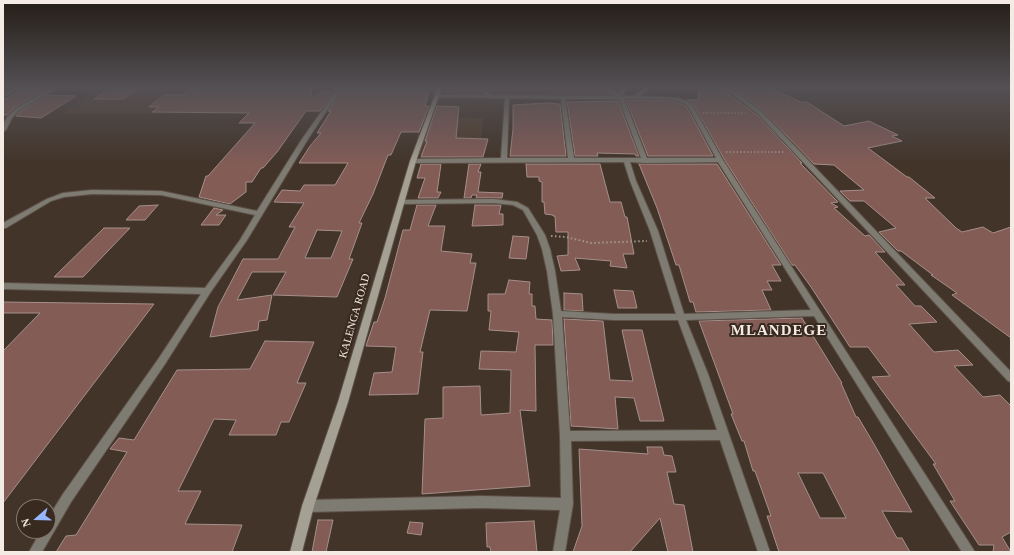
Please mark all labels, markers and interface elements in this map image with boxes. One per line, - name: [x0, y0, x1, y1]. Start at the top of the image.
- street label: KALENGA ROAD: [337, 272, 373, 360]
- district label: MLANDEGE: [731, 322, 827, 340]
- north arrow: [16, 499, 56, 539]
- text: N: [19, 517, 33, 529]

